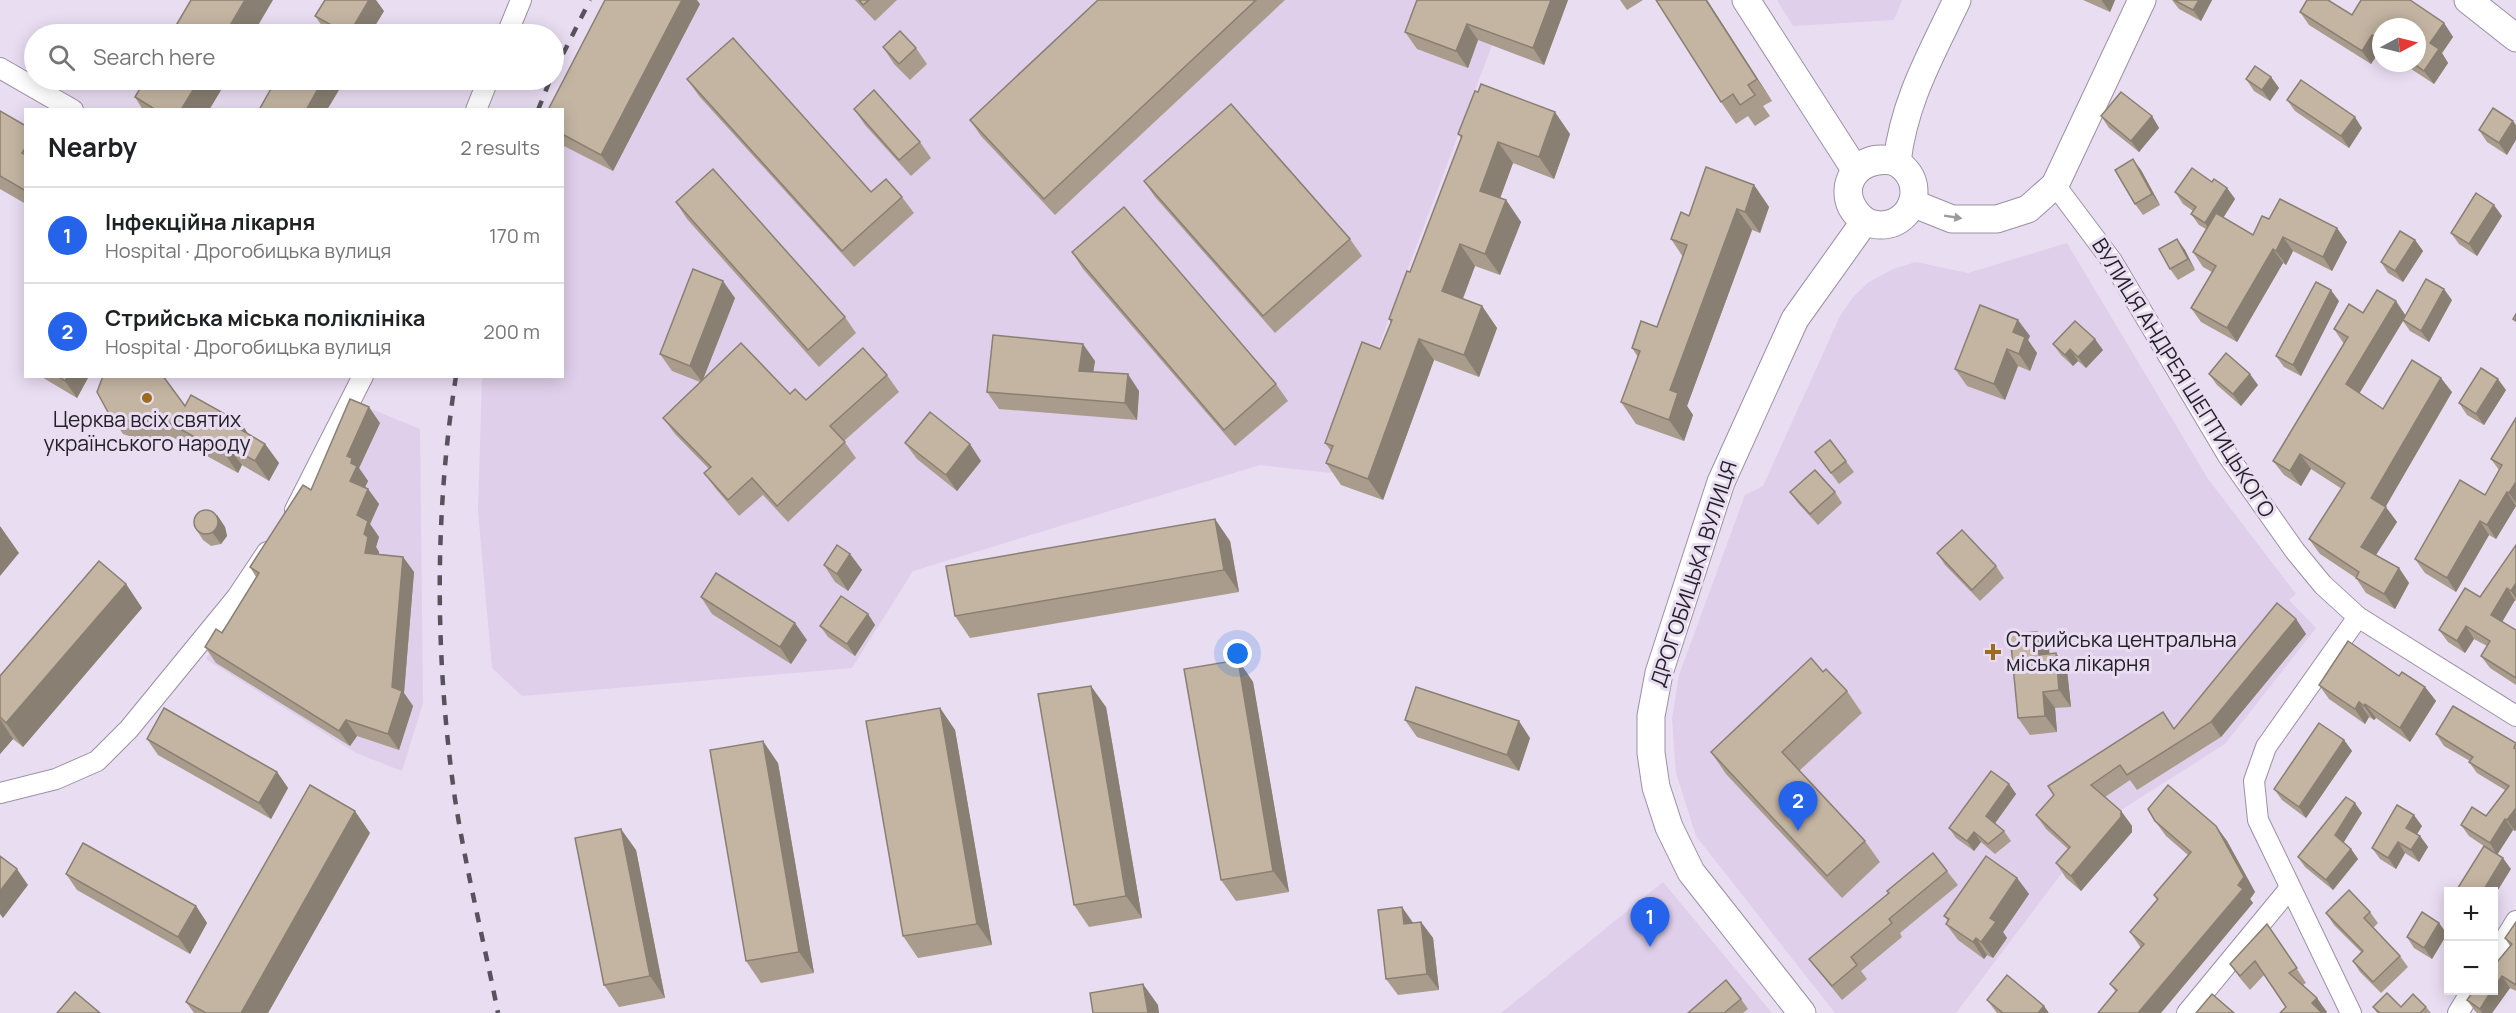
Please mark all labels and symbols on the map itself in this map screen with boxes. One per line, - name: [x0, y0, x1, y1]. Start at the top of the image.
- north arrow: [2372, 18, 2426, 72]
- one-way arrow: [1944, 213, 1963, 222]
- street label: ВУЛИЦЯ АНДРЕЯ ШЕПТИЦЬКОГО: [2086, 233, 2282, 522]
- marker: Церква всіх святих українського народу: [140, 391, 154, 405]
- place label: Церква всіх святих українського народу: [43, 405, 251, 457]
- street label: ДРОГОБИЦЬКА ВУЛИЦЯ: [1643, 457, 1743, 690]
- place label: Стрийська центральна міська лікарня: [2006, 625, 2237, 677]
- your location: [1223, 639, 1252, 668]
- marker: Стрийська центральна міська лікарня: [1984, 643, 2002, 661]
- pin: 2: [1778, 782, 1818, 831]
- pin: 1: [1630, 898, 1670, 947]

